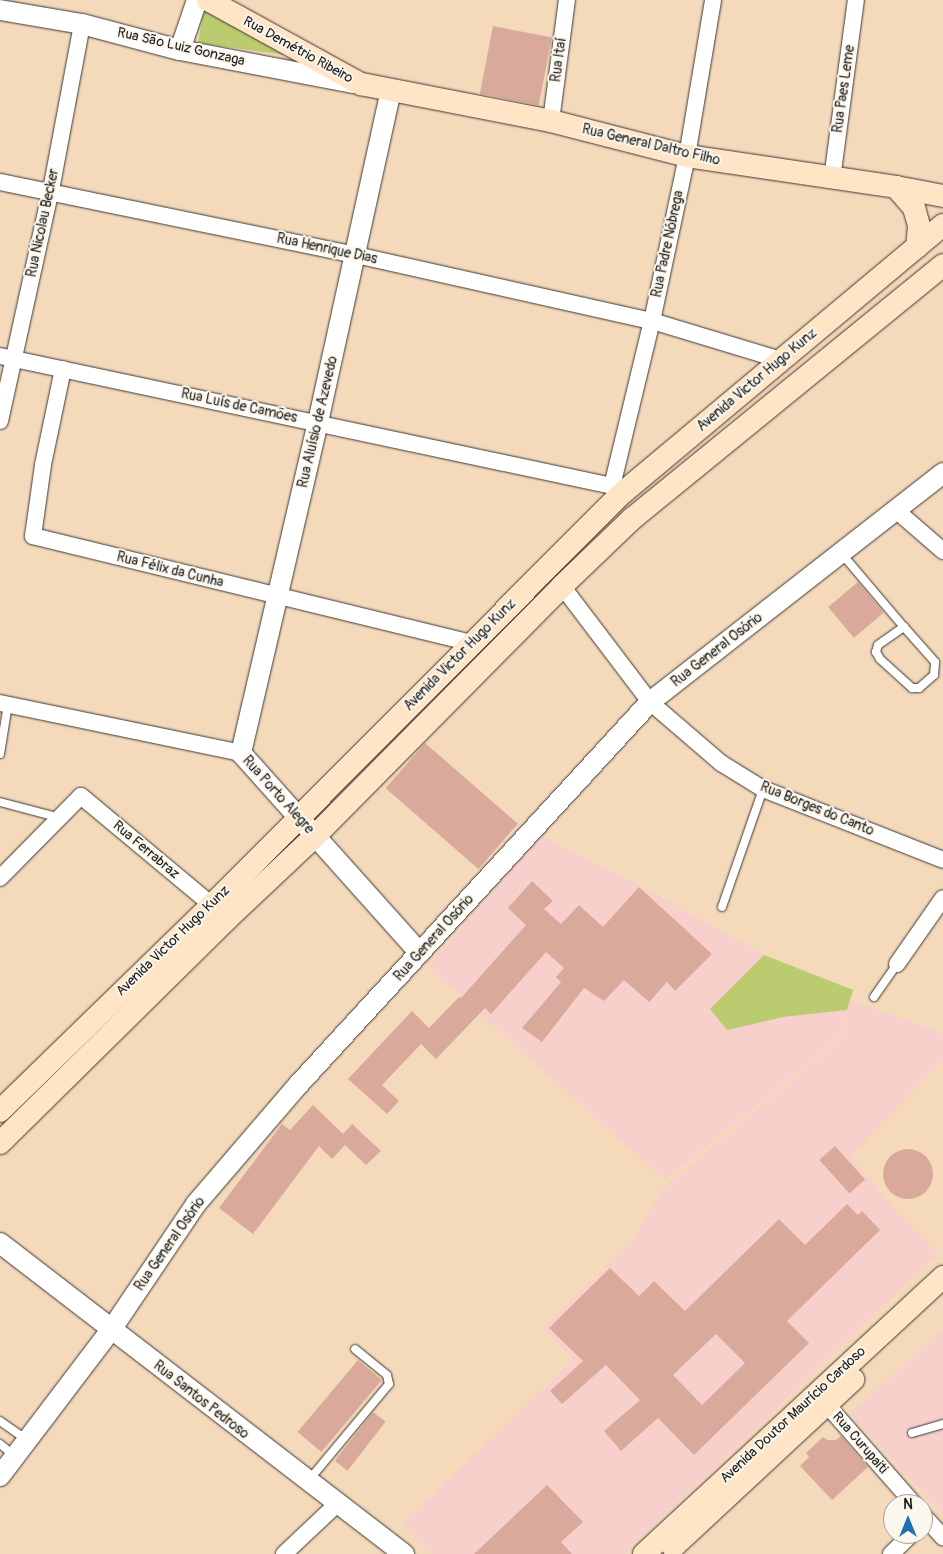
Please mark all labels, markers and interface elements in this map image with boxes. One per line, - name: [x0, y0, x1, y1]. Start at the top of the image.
- street label: Rua Demétrio Ribeiro: [240, 13, 356, 87]
- street label: Rua São Luiz Gonzaga: [116, 24, 246, 70]
- street label: Rua Itaí: [548, 37, 570, 83]
- street label: Rua Paes Leme: [830, 44, 858, 134]
- street label: Rua General Daltro Filho: [580, 121, 722, 169]
- street label: Rua Nicolau Becker: [23, 167, 63, 279]
- street label: Rua Padre Nóbrega: [648, 189, 688, 299]
- street label: Rua Henrique Dias: [275, 230, 379, 268]
- street label: Avenida Victor Hugo Kunz: [694, 325, 820, 435]
- street label: Rua Aluísio de Azevedo: [295, 354, 341, 490]
- street label: Rua Luís de Camões: [179, 385, 299, 427]
- street label: Rua Félix da Cunha: [115, 549, 225, 591]
- street label: Avenida Victor Hugo Kunz: [401, 596, 519, 714]
- street label: Rua General Osório: [668, 609, 766, 691]
- street label: Rua Porto Alegre: [239, 753, 317, 837]
- street label: Rua Borges do Canto: [758, 779, 876, 839]
- street label: Rua Ferrabraz: [109, 817, 183, 883]
- street label: Avenida Victor Hugo Kunz: [113, 882, 233, 1000]
- street label: Rua General Osório: [391, 891, 477, 985]
- street label: Rua General Osório: [131, 1194, 209, 1294]
- street label: Avenida Doutor Maurício Cardoso: [717, 1343, 869, 1487]
- street label: Rua Santos Pedroso: [150, 1357, 252, 1443]
- street label: Rua Curupaiti: [829, 1409, 891, 1477]
- north arrow: [883, 1494, 933, 1544]
- text: N: [903, 1496, 913, 1513]

